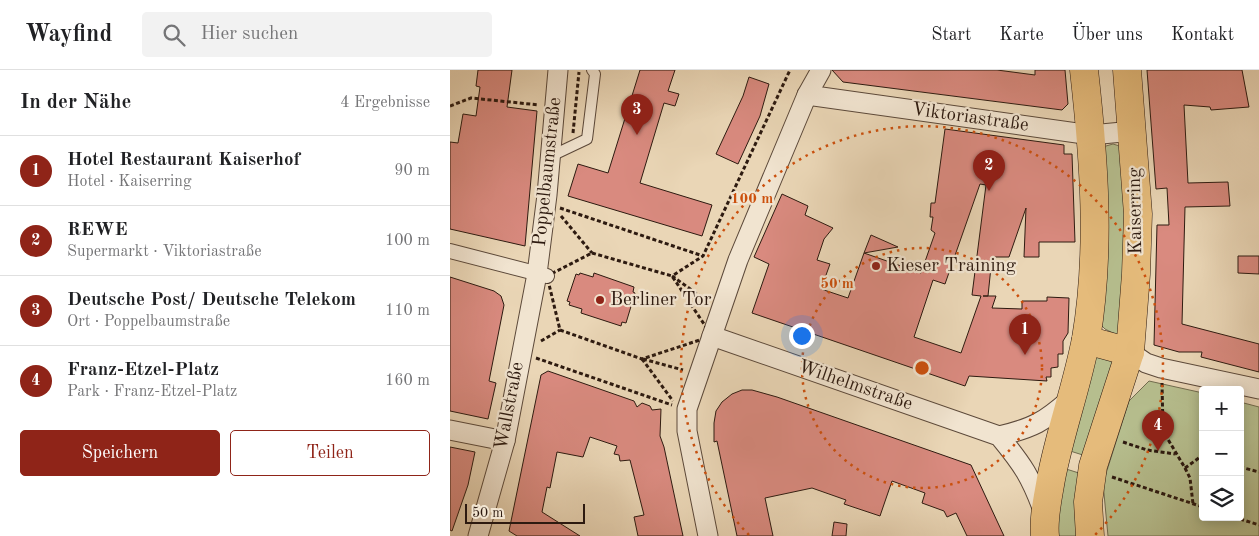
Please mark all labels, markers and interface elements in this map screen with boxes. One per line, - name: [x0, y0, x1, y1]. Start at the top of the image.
- search box: [142, 12, 492, 57]
- icon: search: [160, 21, 188, 49]
- text: Wayfind: [25, 23, 112, 47]
- text: Hier suchen: [200, 25, 298, 44]
- text: Start: [931, 26, 971, 44]
- text: Karte: [999, 26, 1044, 44]
- text: Über uns: [1072, 26, 1143, 44]
- text: Kontakt: [1171, 26, 1234, 44]
- text: In der Nähe: [20, 92, 131, 113]
- pin: 3: [621, 94, 653, 135]
- text: 4 Ergebnisse: [340, 95, 430, 111]
- street label: Poppelbaumstraße: [531, 96, 565, 248]
- street label: Viktoriastraße: [910, 100, 1030, 136]
- pin: 2: [973, 150, 1005, 191]
- text: Hotel Restaurant Kaiserhof: [67, 151, 300, 170]
- text: 1: [31, 163, 41, 179]
- text: 90 m: [394, 163, 430, 179]
- street label: Kaiserring: [1126, 167, 1146, 255]
- text: Hotel · Kaiserring: [67, 174, 192, 190]
- text: 100 m: [731, 192, 773, 207]
- text: REWE: [67, 221, 128, 240]
- text: 2: [31, 233, 41, 249]
- text: 100 m: [385, 233, 430, 249]
- text: Supermarkt · Viktoriastraße: [67, 244, 262, 260]
- place label: Kieser Training: [886, 257, 1017, 276]
- marker: Kieser Training: [870, 260, 882, 272]
- text: 50 m: [820, 277, 854, 292]
- text: Deutsche Post/ Deutsche Telekom: [67, 291, 356, 310]
- place label: Berliner Tor: [610, 291, 712, 310]
- marker: Berliner Tor: [594, 294, 606, 306]
- text: 3: [31, 303, 41, 319]
- text: 110 m: [385, 303, 430, 319]
- text: Ort · Poppelbaumstraße: [67, 314, 230, 330]
- pin: 1: [1009, 314, 1041, 355]
- your location: [789, 323, 815, 349]
- street label: Wilhelmstraße: [795, 358, 915, 414]
- centre of rings: [913, 359, 931, 377]
- street label: Wallstraße: [492, 360, 528, 452]
- text: Franz-Etzel-Platz: [67, 361, 219, 380]
- text: 4: [31, 373, 41, 389]
- text: 160 m: [385, 373, 430, 389]
- text: Park · Franz-Etzel-Platz: [67, 384, 237, 400]
- map controls: [1199, 386, 1244, 521]
- button: +: [1199, 386, 1244, 431]
- pin: 4: [1142, 410, 1174, 451]
- button: Speichern: [20, 430, 220, 476]
- button: Teilen: [230, 430, 430, 476]
- button: −: [1199, 431, 1244, 476]
- button: layers: [1199, 476, 1244, 521]
- scale bar: [465, 501, 585, 524]
- text: 50 m: [472, 506, 503, 520]

